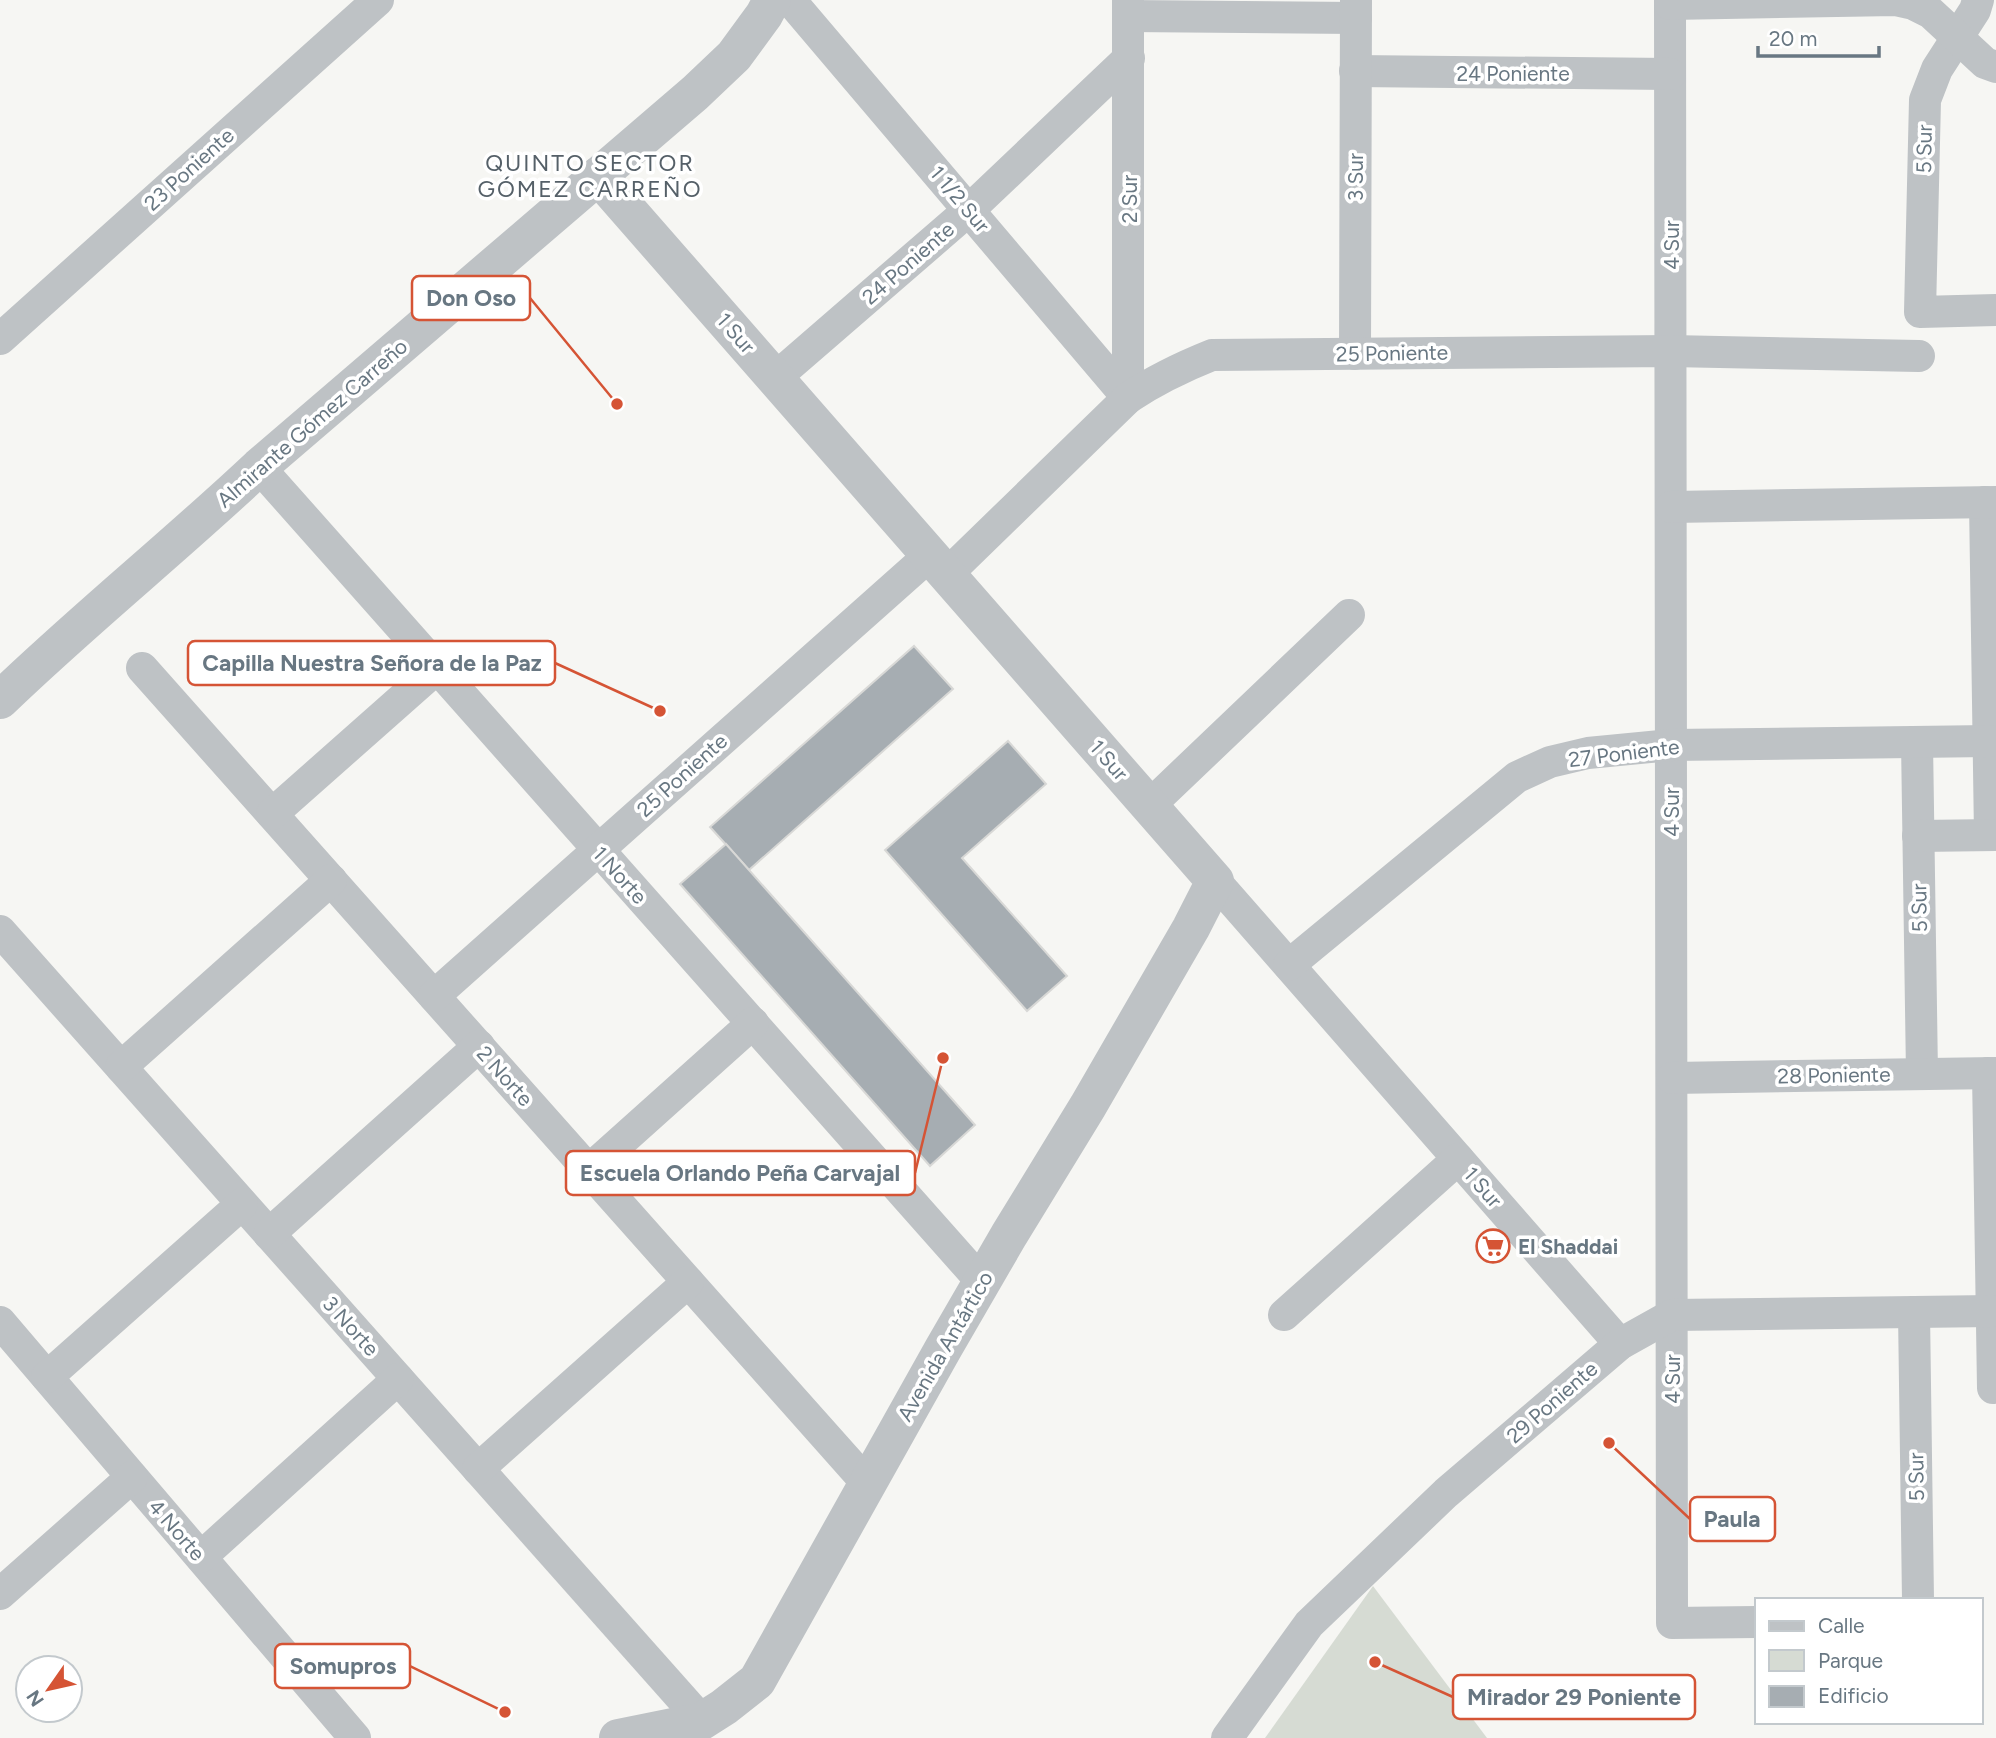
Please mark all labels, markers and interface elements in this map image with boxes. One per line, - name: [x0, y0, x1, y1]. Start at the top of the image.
- scale bar: [1758, 14, 1879, 58]
- text: 20 m: [1769, 26, 1817, 51]
- street label: 24 Poniente: [1456, 61, 1570, 86]
- street label: 23 Poniente: [139, 122, 239, 216]
- street label: 5 Sur: [1911, 124, 1937, 174]
- district label: QUINTO SECTOR GÓMEZ CARREÑO: [477, 149, 703, 203]
- street label: 3 Sur: [1343, 153, 1368, 201]
- street label: 1 1/2 Sur: [925, 161, 995, 237]
- street label: 2 Sur: [1117, 175, 1142, 223]
- street label: 24 Poniente: [857, 216, 959, 310]
- street label: 4 Sur: [1659, 220, 1684, 270]
- callout: Don Oso: [412, 276, 530, 320]
- text: Don Oso: [426, 284, 516, 312]
- street label: 1 Sur: [712, 308, 760, 358]
- street label: Almirante Gómez Carreño: [212, 334, 412, 512]
- street label: 25 Poniente: [1336, 340, 1448, 366]
- callout: Capilla Nuestra Señora de la Paz: [188, 641, 555, 685]
- text: Capilla Nuestra Señora de la Paz: [202, 649, 542, 677]
- street label: 25 Poniente: [632, 728, 732, 822]
- street label: 27 Poniente: [1567, 734, 1681, 772]
- street label: 1 Sur: [1085, 735, 1133, 785]
- street label: 4 Sur: [1659, 787, 1684, 837]
- street label: 1 Norte: [588, 841, 652, 909]
- street label: 5 Sur: [1906, 883, 1932, 933]
- street label: 2 Norte: [472, 1041, 538, 1111]
- street label: 28 Poniente: [1777, 1062, 1891, 1088]
- callout: Escuela Orlando Peña Carvajal: [566, 1151, 915, 1195]
- text: Escuela Orlando Peña Carvajal: [580, 1159, 900, 1187]
- street label: 1 Sur: [1459, 1162, 1507, 1212]
- supermarket icon: El Shaddai: [1474, 1227, 1512, 1265]
- place label: El Shaddai: [1518, 1234, 1618, 1259]
- street label: Avenida Antártico: [892, 1267, 998, 1425]
- street label: 3 Norte: [318, 1291, 384, 1361]
- street label: 4 Sur: [1660, 1354, 1685, 1404]
- street label: 29 Poniente: [1502, 1356, 1602, 1448]
- street label: 5 Sur: [1903, 1452, 1929, 1502]
- street label: 4 Norte: [144, 1494, 210, 1566]
- callout: Paula: [1690, 1497, 1775, 1541]
- text: Paula: [1704, 1505, 1760, 1533]
- legend: [1755, 1598, 1982, 1724]
- text: Calle: [1818, 1613, 1865, 1638]
- callout: Somupros: [275, 1644, 410, 1688]
- text: Parque: [1818, 1648, 1883, 1673]
- text: Somupros: [289, 1652, 397, 1680]
- north arrow: [14, 1654, 84, 1724]
- callout: Mirador 29 Poniente: [1453, 1675, 1695, 1719]
- text: Mirador 29 Poniente: [1467, 1683, 1681, 1711]
- text: Edificio: [1818, 1683, 1889, 1708]
- text: N: [22, 1686, 49, 1711]

